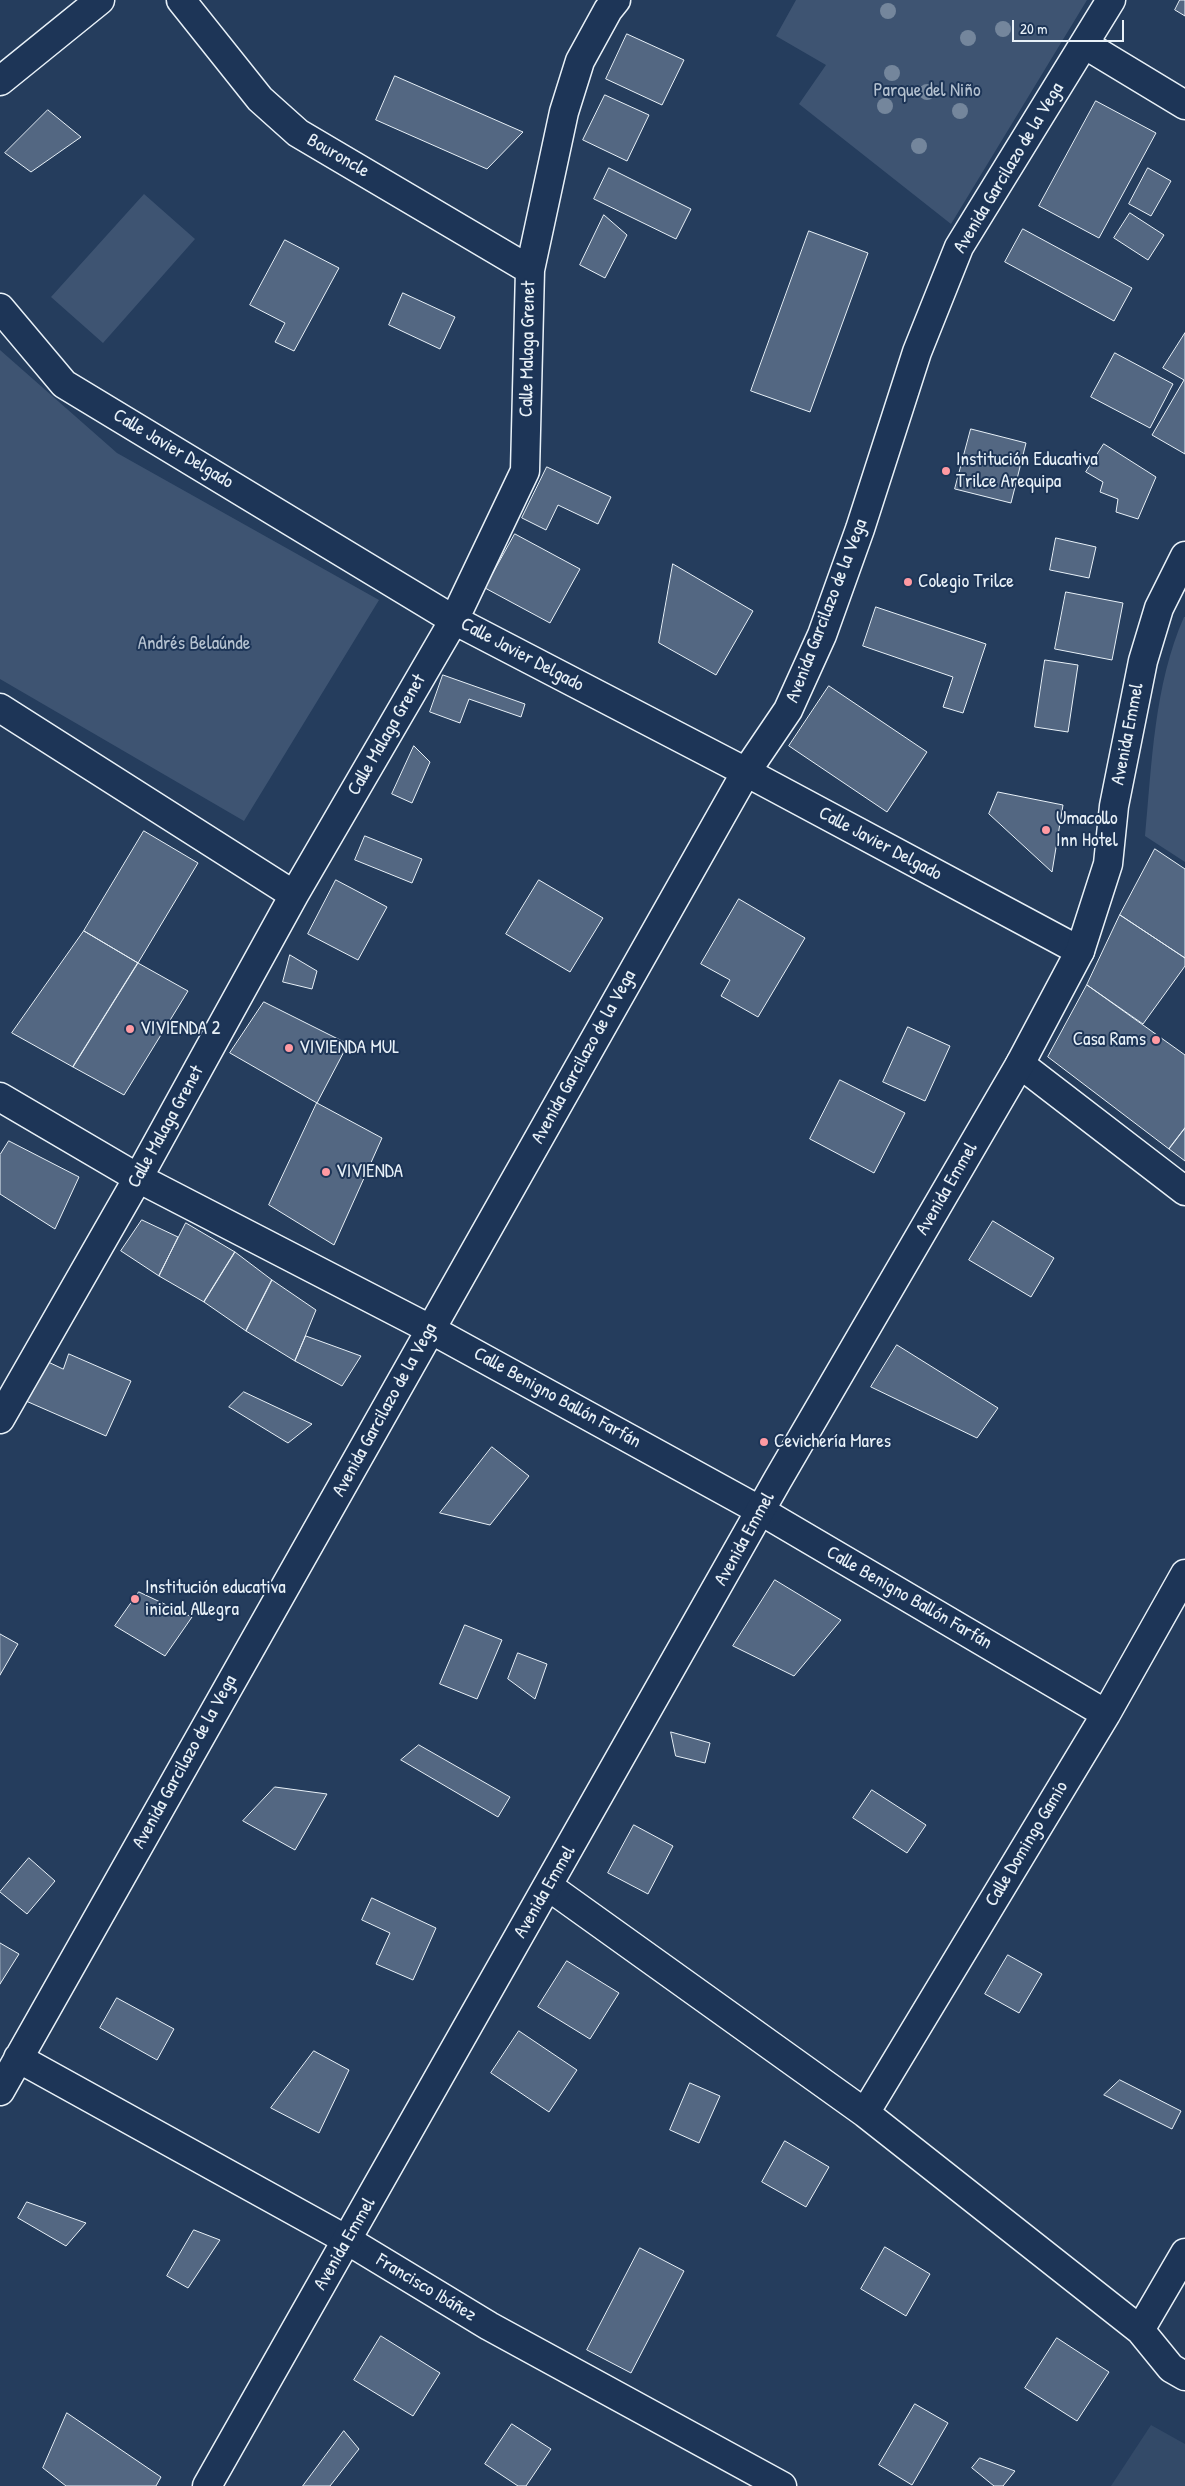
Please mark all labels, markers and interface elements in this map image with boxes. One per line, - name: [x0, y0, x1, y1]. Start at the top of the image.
- scale bar: [1015, 10, 1128, 42]
- text: 20 m: [1020, 18, 1047, 39]
- street label: Avenida Garcilazo de la Vega: [949, 79, 1069, 257]
- park label: Parque del Niño: [873, 80, 981, 102]
- street label: Bouroncle: [303, 129, 373, 183]
- street label: Calle Malaga Grenet: [515, 281, 541, 417]
- street label: Calle Javier Delgado: [109, 404, 237, 494]
- place label: Institución Educativa Trilce Arequipa: [956, 449, 1098, 493]
- marker: Institución Educativa Trilce Arequipa: [940, 465, 952, 477]
- street label: Avenida Garcilazo de la Vega: [781, 516, 873, 706]
- place label: Colegio Trilce: [918, 571, 1014, 593]
- marker: Colegio Trilce: [902, 576, 914, 588]
- street label: Calle Javier Delgado: [457, 613, 587, 697]
- park label: Andrés Belaúnde: [138, 633, 250, 655]
- street label: Calle Malaga Grenet: [343, 670, 431, 800]
- street label: Avenida Emmel: [1107, 681, 1149, 787]
- street label: Calle Javier Delgado: [815, 802, 945, 886]
- place label: Umacollo Inn Hotel: [1056, 808, 1118, 852]
- marker: Umacollo Inn Hotel: [1040, 824, 1052, 836]
- street label: Avenida Garcilazo de la Vega: [527, 966, 641, 1148]
- place label: VIVIENDA 2: [140, 1018, 220, 1040]
- marker: VIVIENDA 2: [124, 1023, 136, 1035]
- place label: Casa Rams: [1073, 1029, 1146, 1051]
- marker: Casa Rams: [1150, 1034, 1162, 1046]
- place label: VIVIENDA MUL: [299, 1037, 399, 1059]
- marker: VIVIENDA MUL: [283, 1042, 295, 1054]
- street label: Calle Malaga Grenet: [123, 1062, 209, 1192]
- street label: Avenida Emmel: [911, 1139, 983, 1239]
- place label: VIVIENDA: [336, 1161, 403, 1183]
- marker: VIVIENDA: [320, 1166, 332, 1178]
- street label: Avenida Garcilazo de la Vega: [328, 1319, 442, 1501]
- street label: Calle Benigno Ballón Farfán: [469, 1343, 645, 1453]
- place label: Cevichería Mares: [774, 1431, 891, 1453]
- marker: Cevichería Mares: [758, 1436, 770, 1448]
- street label: Avenida Emmel: [710, 1488, 780, 1590]
- street label: Calle Benigno Ballón Farfán: [822, 1541, 996, 1655]
- place label: Institución educativa inicial Allegra: [145, 1577, 286, 1621]
- marker: Institución educativa inicial Allegra: [129, 1593, 141, 1605]
- street label: Avenida Garcilazo de la Vega: [128, 1671, 242, 1853]
- street label: Calle Domingo Gamio: [981, 1777, 1073, 1911]
- street label: Avenida Emmel: [509, 1842, 581, 1942]
- street label: Avenida Emmel: [309, 2194, 381, 2294]
- street label: Francisco Ibáñez: [372, 2249, 480, 2327]

